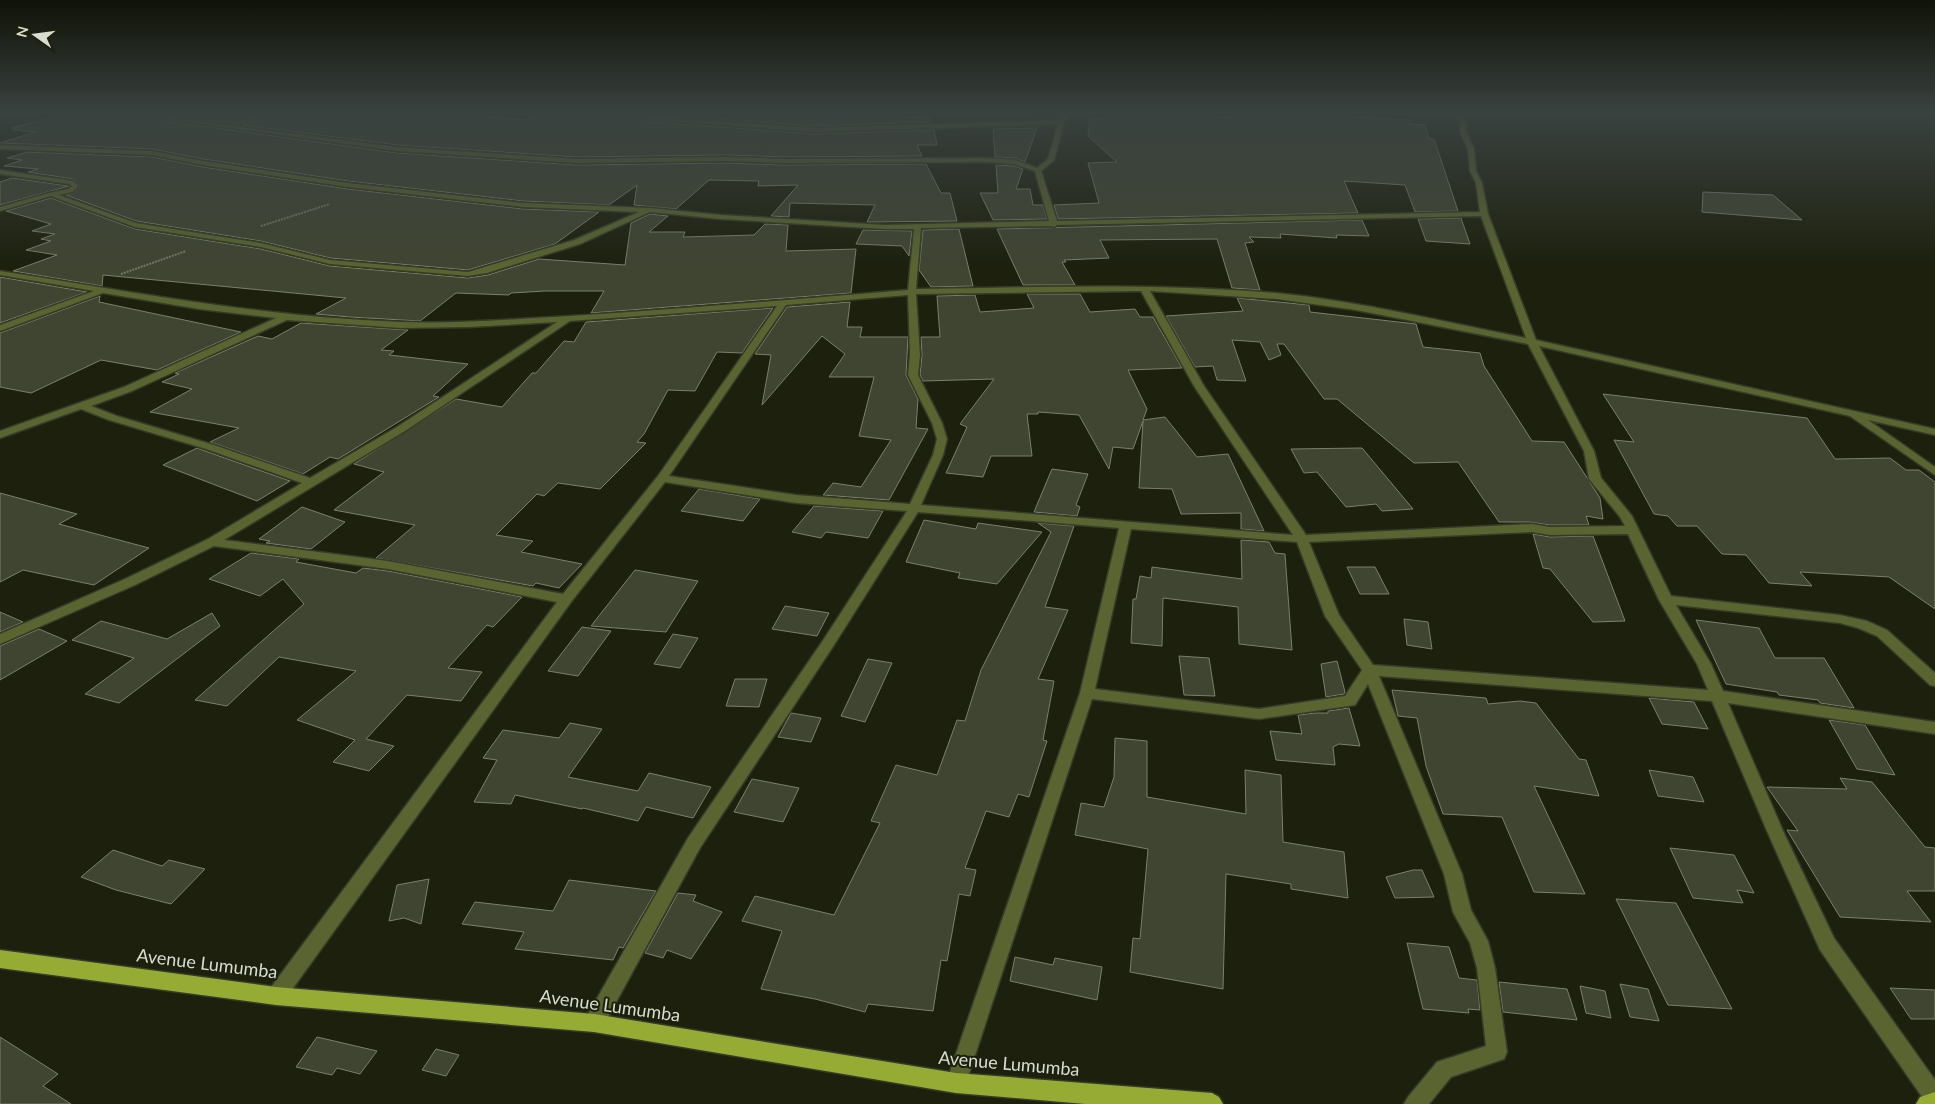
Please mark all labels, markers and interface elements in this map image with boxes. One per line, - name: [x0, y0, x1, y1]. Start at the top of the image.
- north arrow: [10, 10, 60, 60]
- text: N: [12, 24, 31, 39]
- street label: Avenue Lumumba: [135, 943, 279, 983]
- street label: Avenue Lumumba: [538, 984, 682, 1026]
- street label: Avenue Lumumba: [938, 1046, 1081, 1080]

